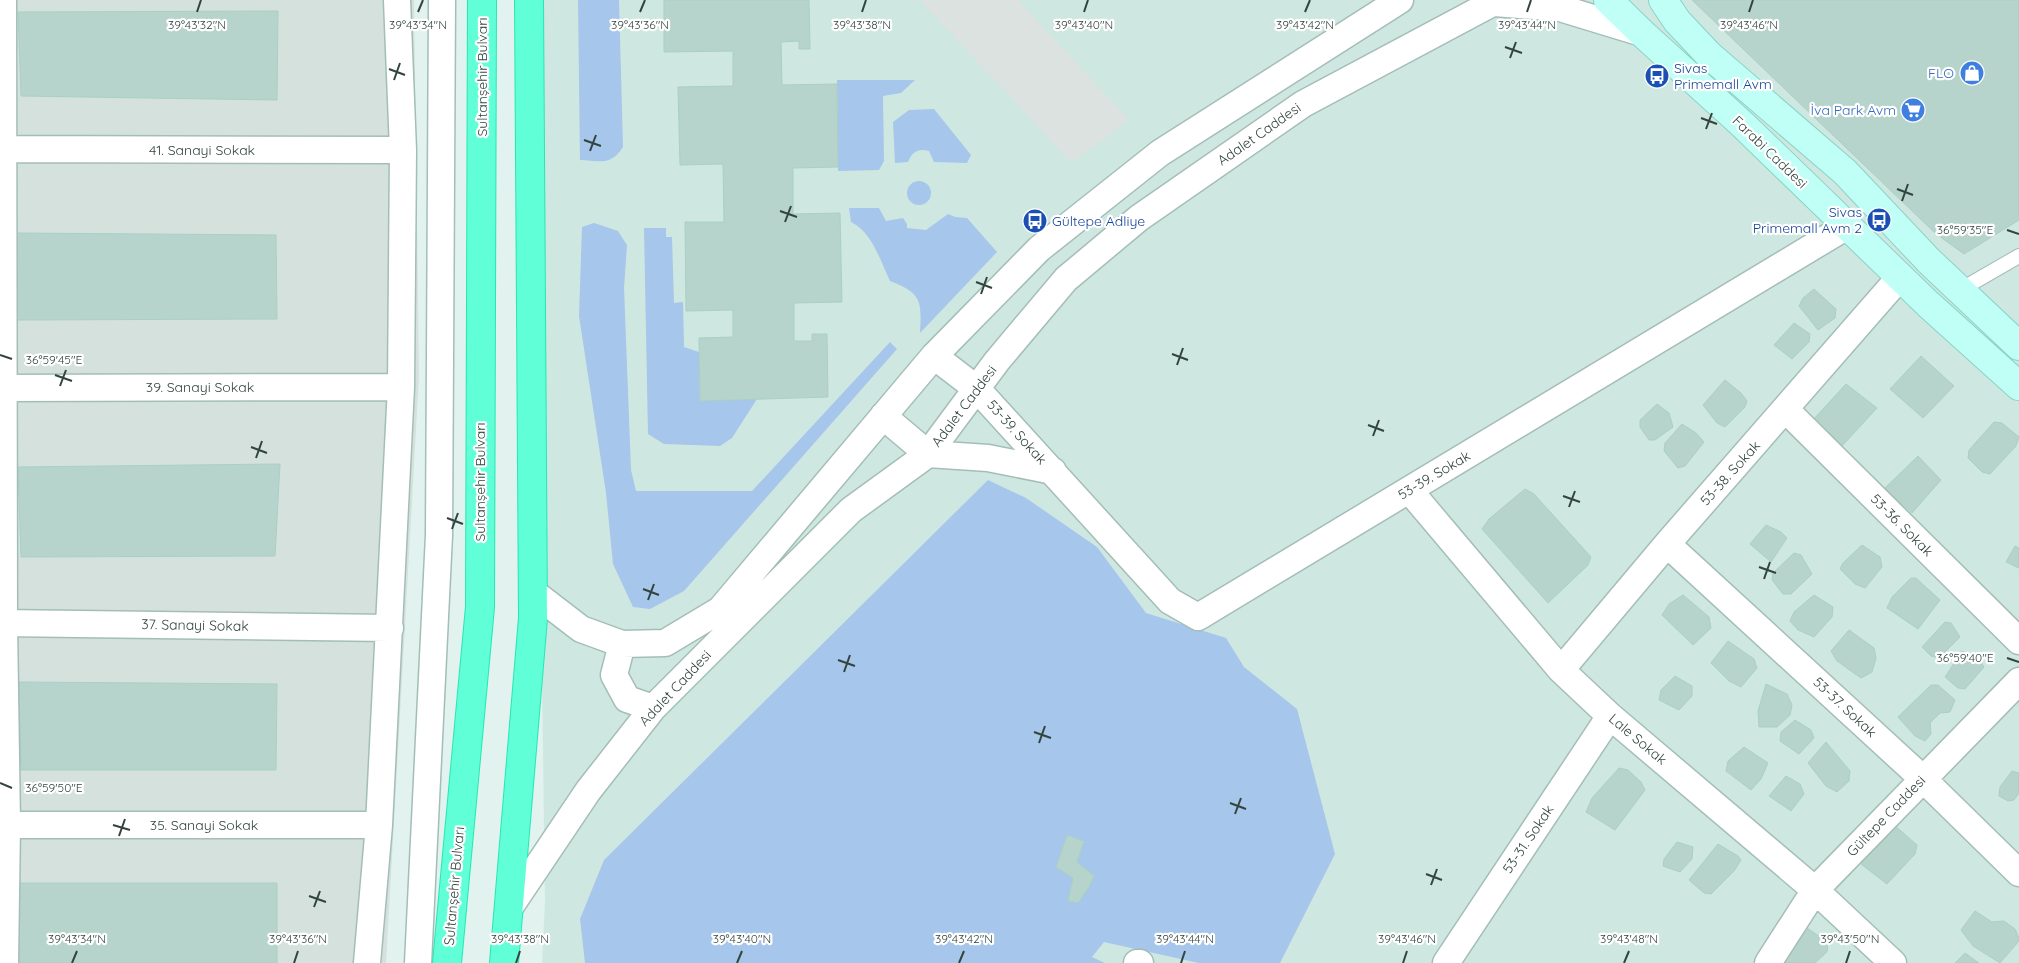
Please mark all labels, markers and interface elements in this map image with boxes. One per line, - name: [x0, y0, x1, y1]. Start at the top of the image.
- text: 39°43'32"N: [168, 17, 226, 32]
- text: 39°43'34"N: [389, 17, 447, 32]
- street label: Sultanşehir Bulvarı: [473, 17, 491, 137]
- text: 39°43'36"N: [611, 17, 669, 32]
- text: 39°43'38"N: [833, 17, 891, 32]
- text: 39°43'40"N: [1055, 17, 1113, 32]
- text: 39°43'42"N: [1276, 17, 1334, 32]
- text: 39°43'44"N: [1498, 17, 1556, 32]
- text: 39°43'46"N: [1720, 17, 1778, 32]
- place label: Sivas Primemall Avm: [1674, 59, 1772, 93]
- shop icon: FLO: [1959, 60, 1985, 86]
- bus stop icon: Sivas Primemall Avm: [1644, 63, 1670, 89]
- place label: FLO: [1928, 64, 1954, 82]
- supermarket icon: İva Park Avm: [1900, 97, 1926, 123]
- street label: Adalet Caddesi: [1214, 99, 1304, 169]
- place label: İva Park Avm: [1811, 101, 1896, 119]
- street label: Farabi Caddesi: [1729, 112, 1811, 192]
- street label: 41. Sanayi Sokak: [149, 141, 255, 159]
- place label: Sivas Primemall Avm 2: [1753, 203, 1862, 237]
- bus stop icon: Sivas Primemall Avm 2: [1866, 207, 1892, 233]
- bus stop icon: Gültepe Adliye: [1022, 208, 1048, 234]
- place label: Gültepe Adliye: [1052, 212, 1145, 230]
- text: 36°59'35"E: [1937, 222, 1993, 237]
- text: 36°59'45"E: [26, 352, 83, 367]
- street label: Adalet Caddesi: [927, 362, 1001, 450]
- street label: 39. Sanayi Sokak: [146, 378, 254, 396]
- street label: 53-39. Sokak: [983, 396, 1051, 468]
- street label: Sultanşehir Bulvarı: [471, 422, 489, 542]
- street label: 53-38. Sokak: [1696, 437, 1764, 509]
- street label: 53-39. Sokak: [1395, 446, 1473, 504]
- street label: 53-36. Sokak: [1867, 490, 1937, 560]
- street label: 37. Sanayi Sokak: [141, 615, 249, 635]
- street label: Adalet Caddesi: [635, 646, 715, 730]
- text: 36°59'40"E: [1936, 650, 1994, 665]
- street label: 53-37. Sokak: [1810, 673, 1880, 741]
- street label: Lale Sokak: [1605, 709, 1671, 769]
- street label: Gültepe Caddesi: [1843, 772, 1929, 860]
- text: 36°59'50"E: [25, 780, 83, 795]
- street label: 53-31. Sokak: [1498, 801, 1558, 877]
- street label: 35. Sanayi Sokak: [150, 816, 258, 834]
- street label: Sultanşehir Bulvarı: [440, 826, 468, 946]
- text: 39°43'34"N: [48, 931, 106, 946]
- text: 39°43'36"N: [269, 931, 327, 946]
- text: 39°43'38"N: [491, 931, 549, 946]
- text: 39°43'40"N: [713, 931, 771, 946]
- text: 39°43'42"N: [935, 931, 993, 946]
- text: 39°43'44"N: [1156, 931, 1214, 946]
- text: 39°43'46"N: [1378, 931, 1436, 946]
- text: 39°43'48"N: [1600, 931, 1658, 946]
- text: 39°43'50"N: [1821, 931, 1879, 946]

